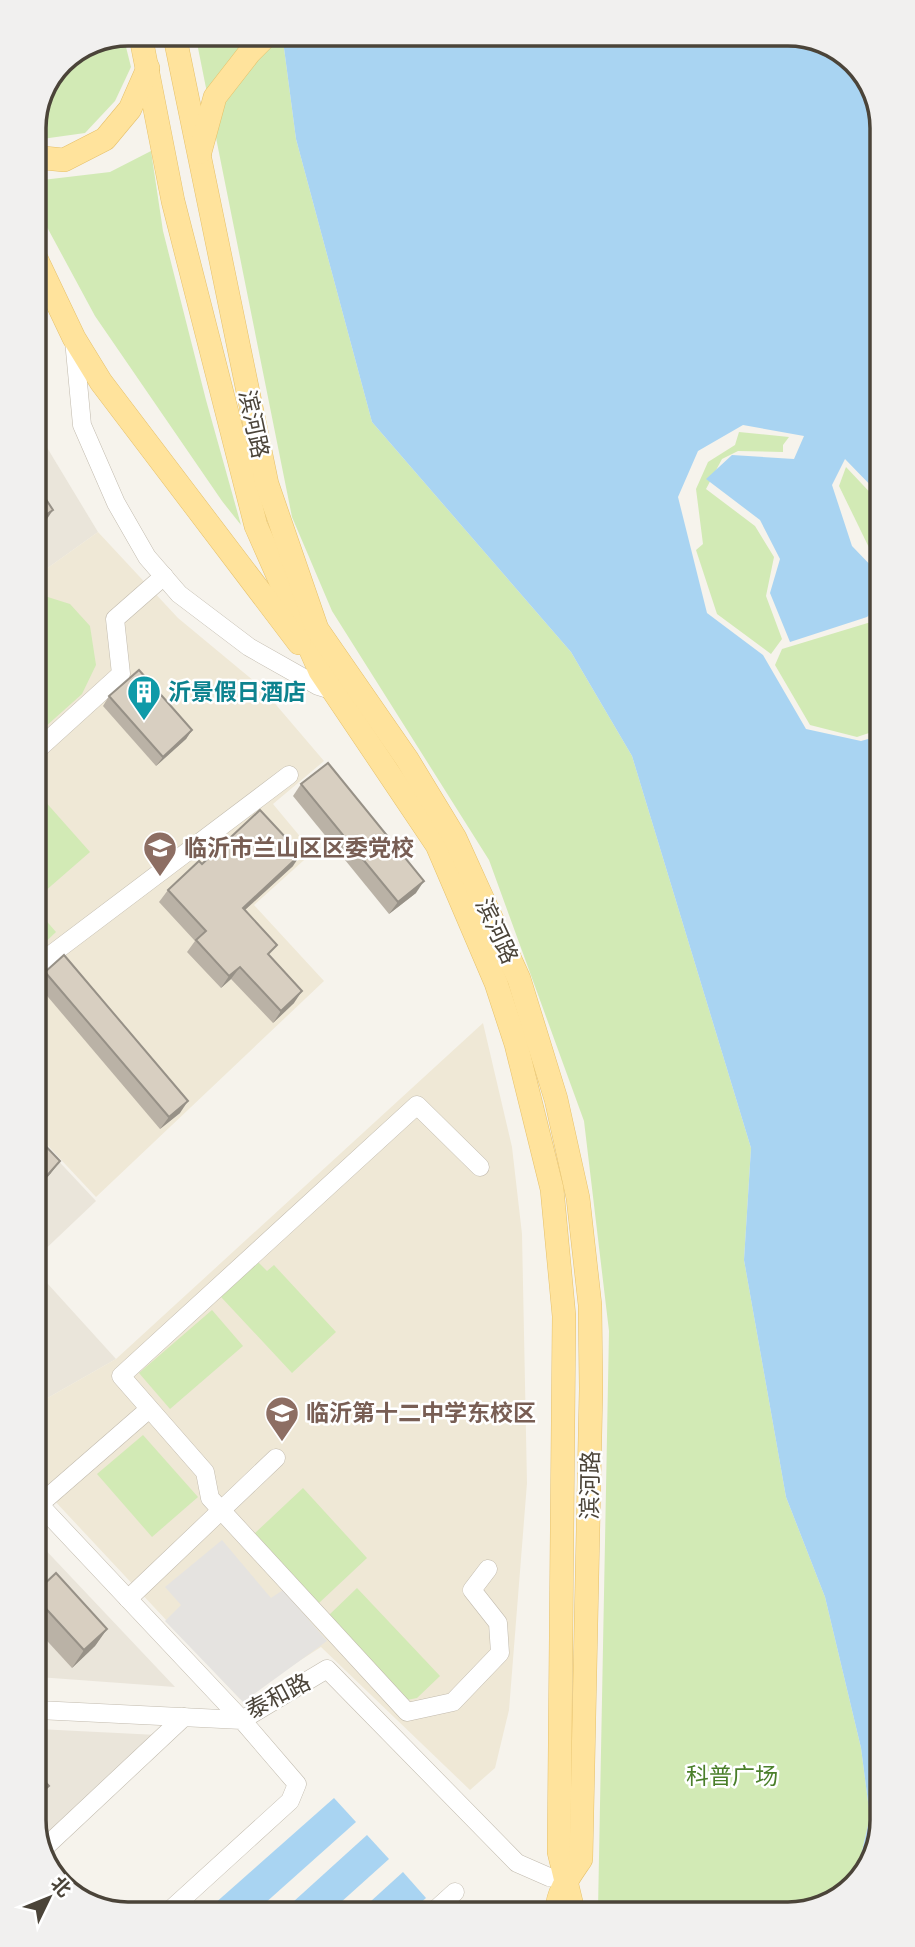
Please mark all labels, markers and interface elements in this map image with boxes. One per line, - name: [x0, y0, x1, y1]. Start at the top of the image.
- street label: 滨河路: [234, 388, 274, 460]
- building icon: 沂景假日酒店: [125, 673, 163, 722]
- place label: 沂景假日酒店: [168, 679, 306, 705]
- school or university icon: 临沂市兰山区区委党校: [141, 829, 179, 878]
- place label: 临沂市兰山区区委党校: [184, 835, 414, 861]
- street label: 滨河路: [471, 894, 523, 968]
- school or university icon: 临沂第十二中学东校区: [263, 1394, 301, 1443]
- place label: 临沂第十二中学东校区: [306, 1400, 536, 1426]
- street label: 滨河路: [576, 1450, 604, 1520]
- street label: 泰和路: [241, 1668, 315, 1724]
- park label: 科普广场: [686, 1763, 778, 1789]
- north arrow: [14, 1863, 84, 1933]
- text: 北: [47, 1873, 75, 1901]

